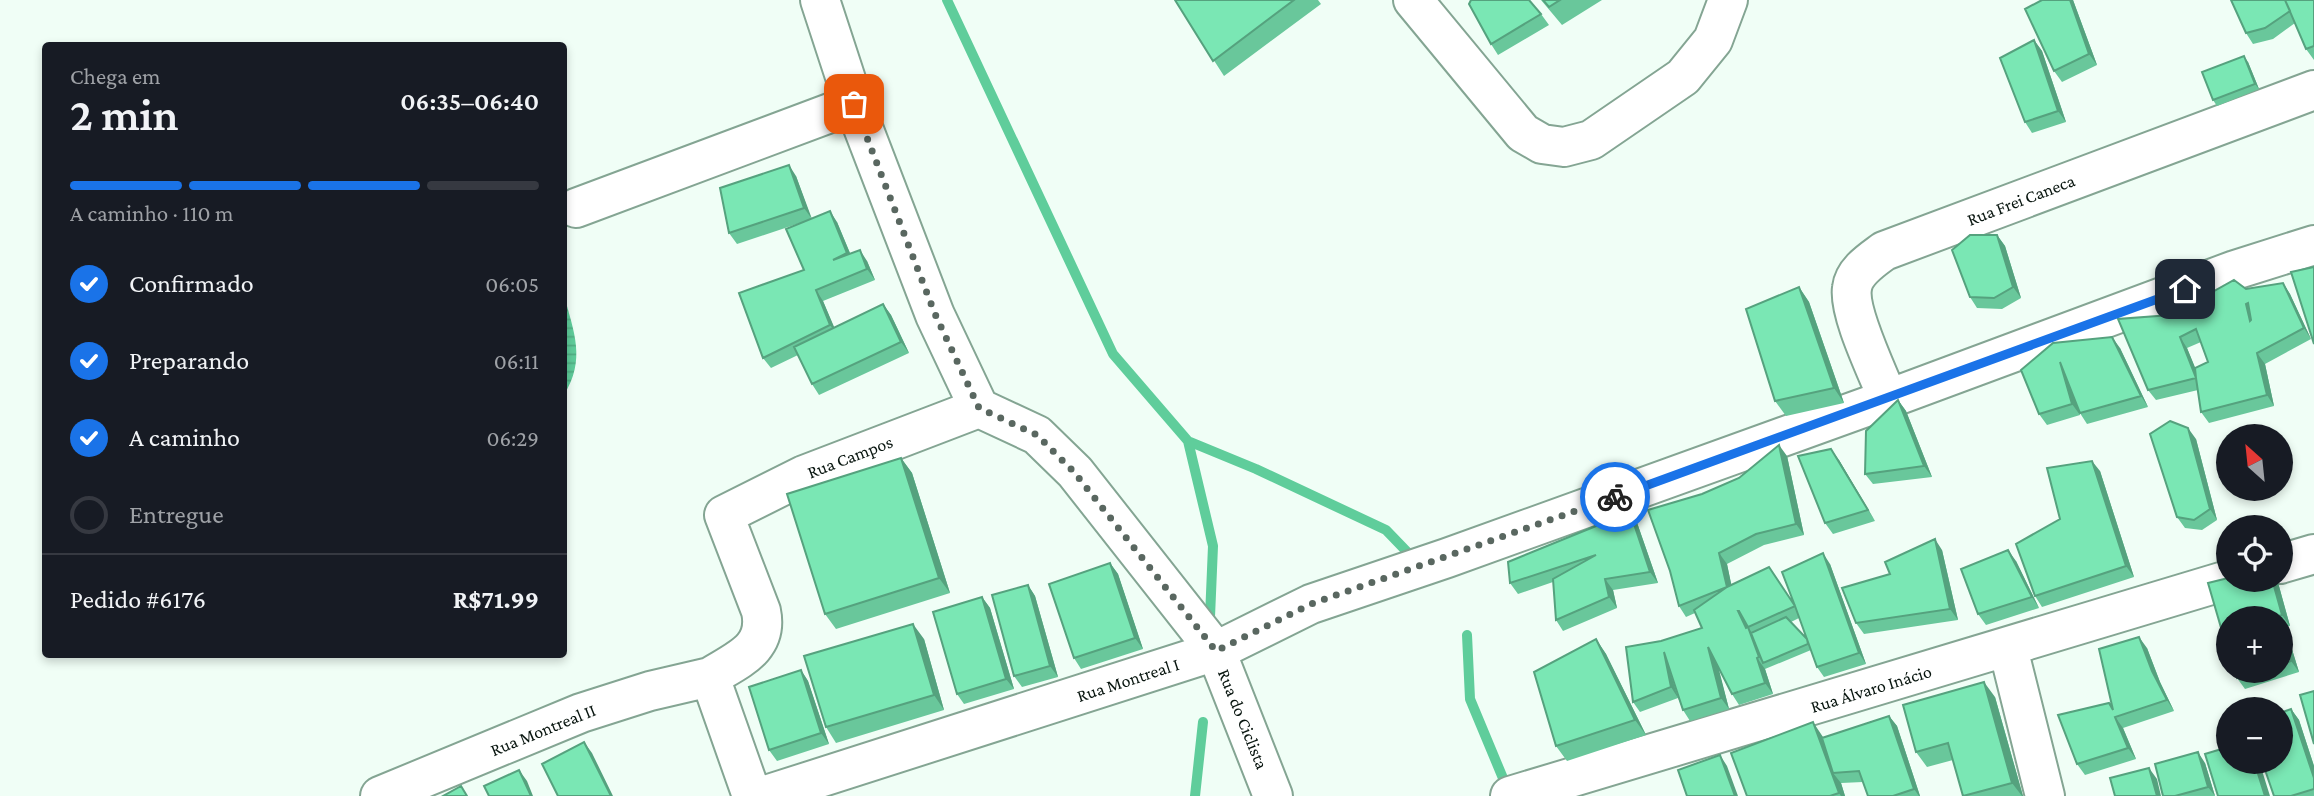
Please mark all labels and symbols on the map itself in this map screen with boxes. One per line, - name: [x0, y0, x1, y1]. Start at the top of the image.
- pin: [824, 74, 884, 134]
- street label: Rua Frei Caneca: [1964, 170, 2078, 230]
- pin: [2155, 259, 2215, 319]
- north arrow: [2216, 424, 2292, 500]
- street label: Rua Campos: [805, 432, 895, 482]
- courier: [1580, 462, 1650, 532]
- street label: Rua Montreal I: [1074, 654, 1182, 706]
- street label: Rua Álvaro Inácio: [1808, 661, 1934, 717]
- street label: Rua do Ciclista: [1214, 666, 1272, 772]
- street label: Rua Montreal II: [487, 700, 599, 760]

